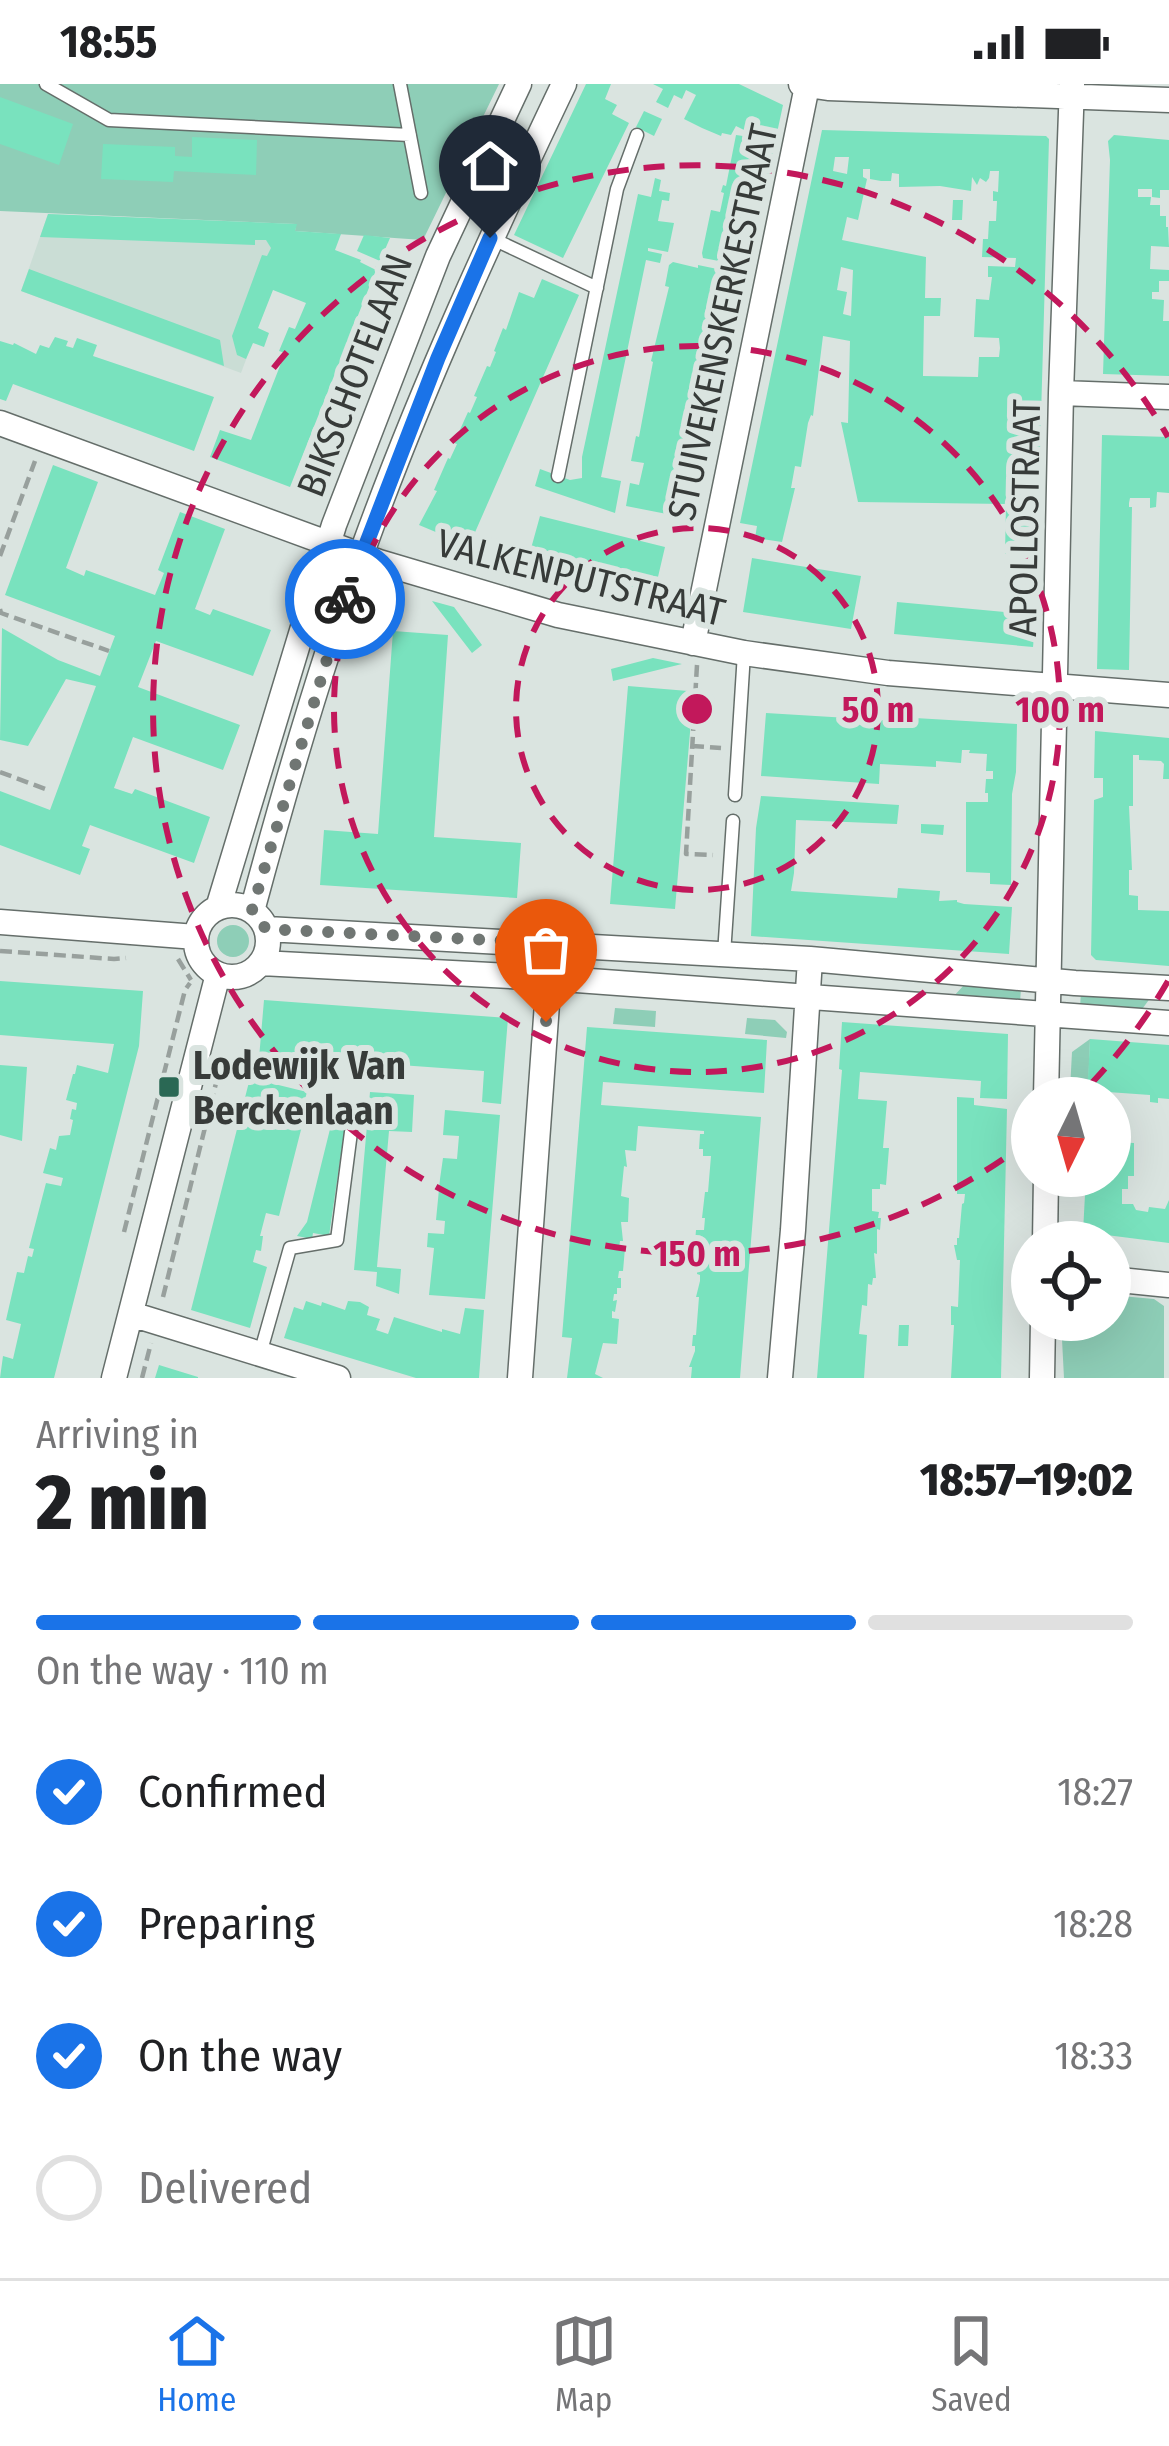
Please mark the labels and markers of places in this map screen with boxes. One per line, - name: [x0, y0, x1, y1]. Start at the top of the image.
- pin: [439, 115, 541, 238]
- centre of rings: [676, 688, 718, 730]
- pin: [495, 899, 597, 1022]
- place label: Lodewijk Van Berckenlaan: [193, 1043, 406, 1134]
- marker: Lodewijk Van Berckenlaan: [156, 1074, 182, 1100]

